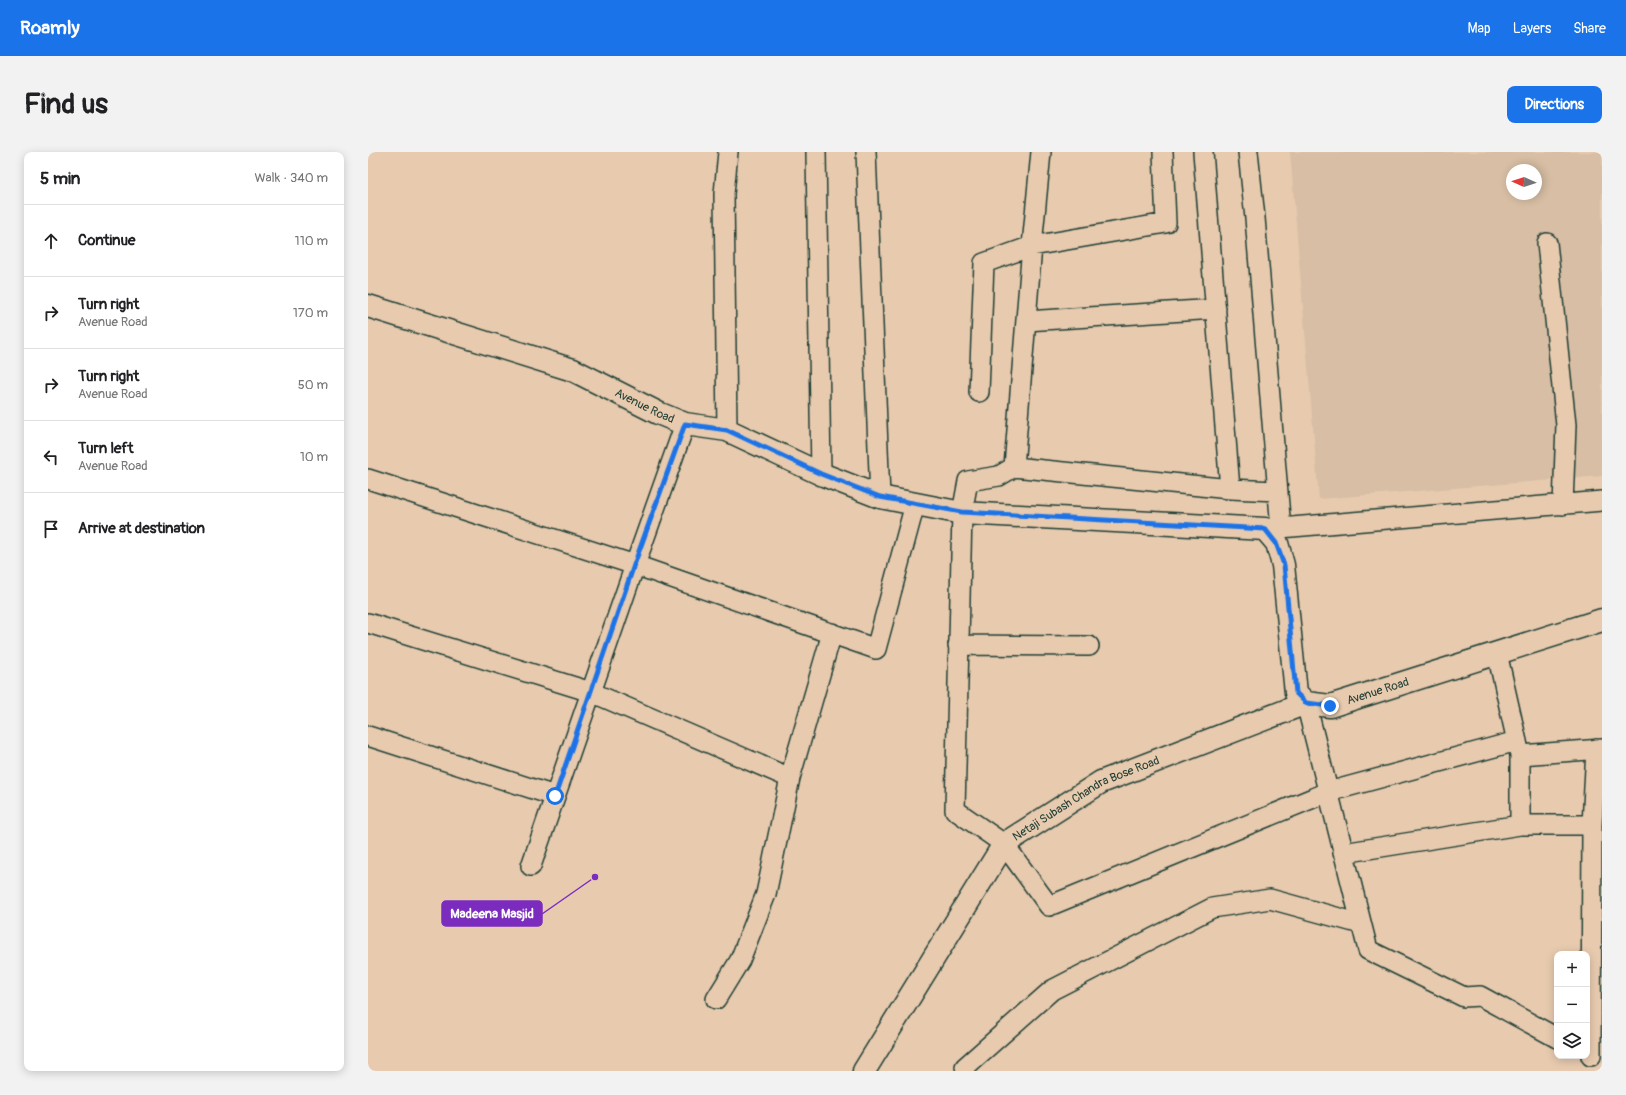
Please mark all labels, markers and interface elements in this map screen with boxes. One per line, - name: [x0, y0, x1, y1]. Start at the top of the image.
- text: Roamly: [20, 16, 80, 40]
- text: Map: [1468, 20, 1491, 37]
- text: Layers: [1513, 20, 1551, 37]
- text: Share: [1573, 20, 1606, 37]
- button: Directions: [1507, 86, 1602, 123]
- text: Find us: [24, 87, 108, 122]
- north arrow: [1506, 164, 1542, 200]
- text: 5 min: [40, 168, 80, 189]
- text: Walk · 340 m: [254, 170, 328, 186]
- icon: ahead: [40, 230, 62, 252]
- text: Continue: [78, 231, 136, 250]
- text: 110 m: [295, 233, 328, 249]
- text: Turn right: [78, 295, 139, 314]
- icon: right: [40, 302, 62, 324]
- text: 170 m: [293, 305, 328, 321]
- text: Avenue Road: [78, 314, 148, 330]
- text: Turn right: [78, 367, 139, 386]
- icon: right: [40, 374, 62, 396]
- text: 50 m: [298, 377, 328, 393]
- street label: Avenue Road: [612, 385, 677, 427]
- text: Avenue Road: [78, 386, 148, 402]
- text: Turn left: [78, 439, 134, 458]
- icon: left: [40, 446, 62, 468]
- text: 10 m: [300, 449, 328, 465]
- text: Avenue Road: [78, 458, 148, 474]
- icon: arrive: [40, 518, 62, 540]
- text: Arrive at destination: [78, 519, 205, 538]
- street label: Avenue Road: [1345, 674, 1411, 708]
- route end: [1321, 697, 1339, 715]
- street label: Netaji Subash Chandra Bose Road: [1010, 753, 1162, 845]
- route start: [546, 787, 564, 805]
- callout: Madeena Masjid: [442, 901, 542, 926]
- text: Madeena Masjid: [450, 906, 534, 922]
- map controls: [1554, 951, 1590, 1059]
- button: +: [1554, 951, 1590, 987]
- button: −: [1554, 987, 1590, 1023]
- button: layers: [1554, 1023, 1590, 1059]

